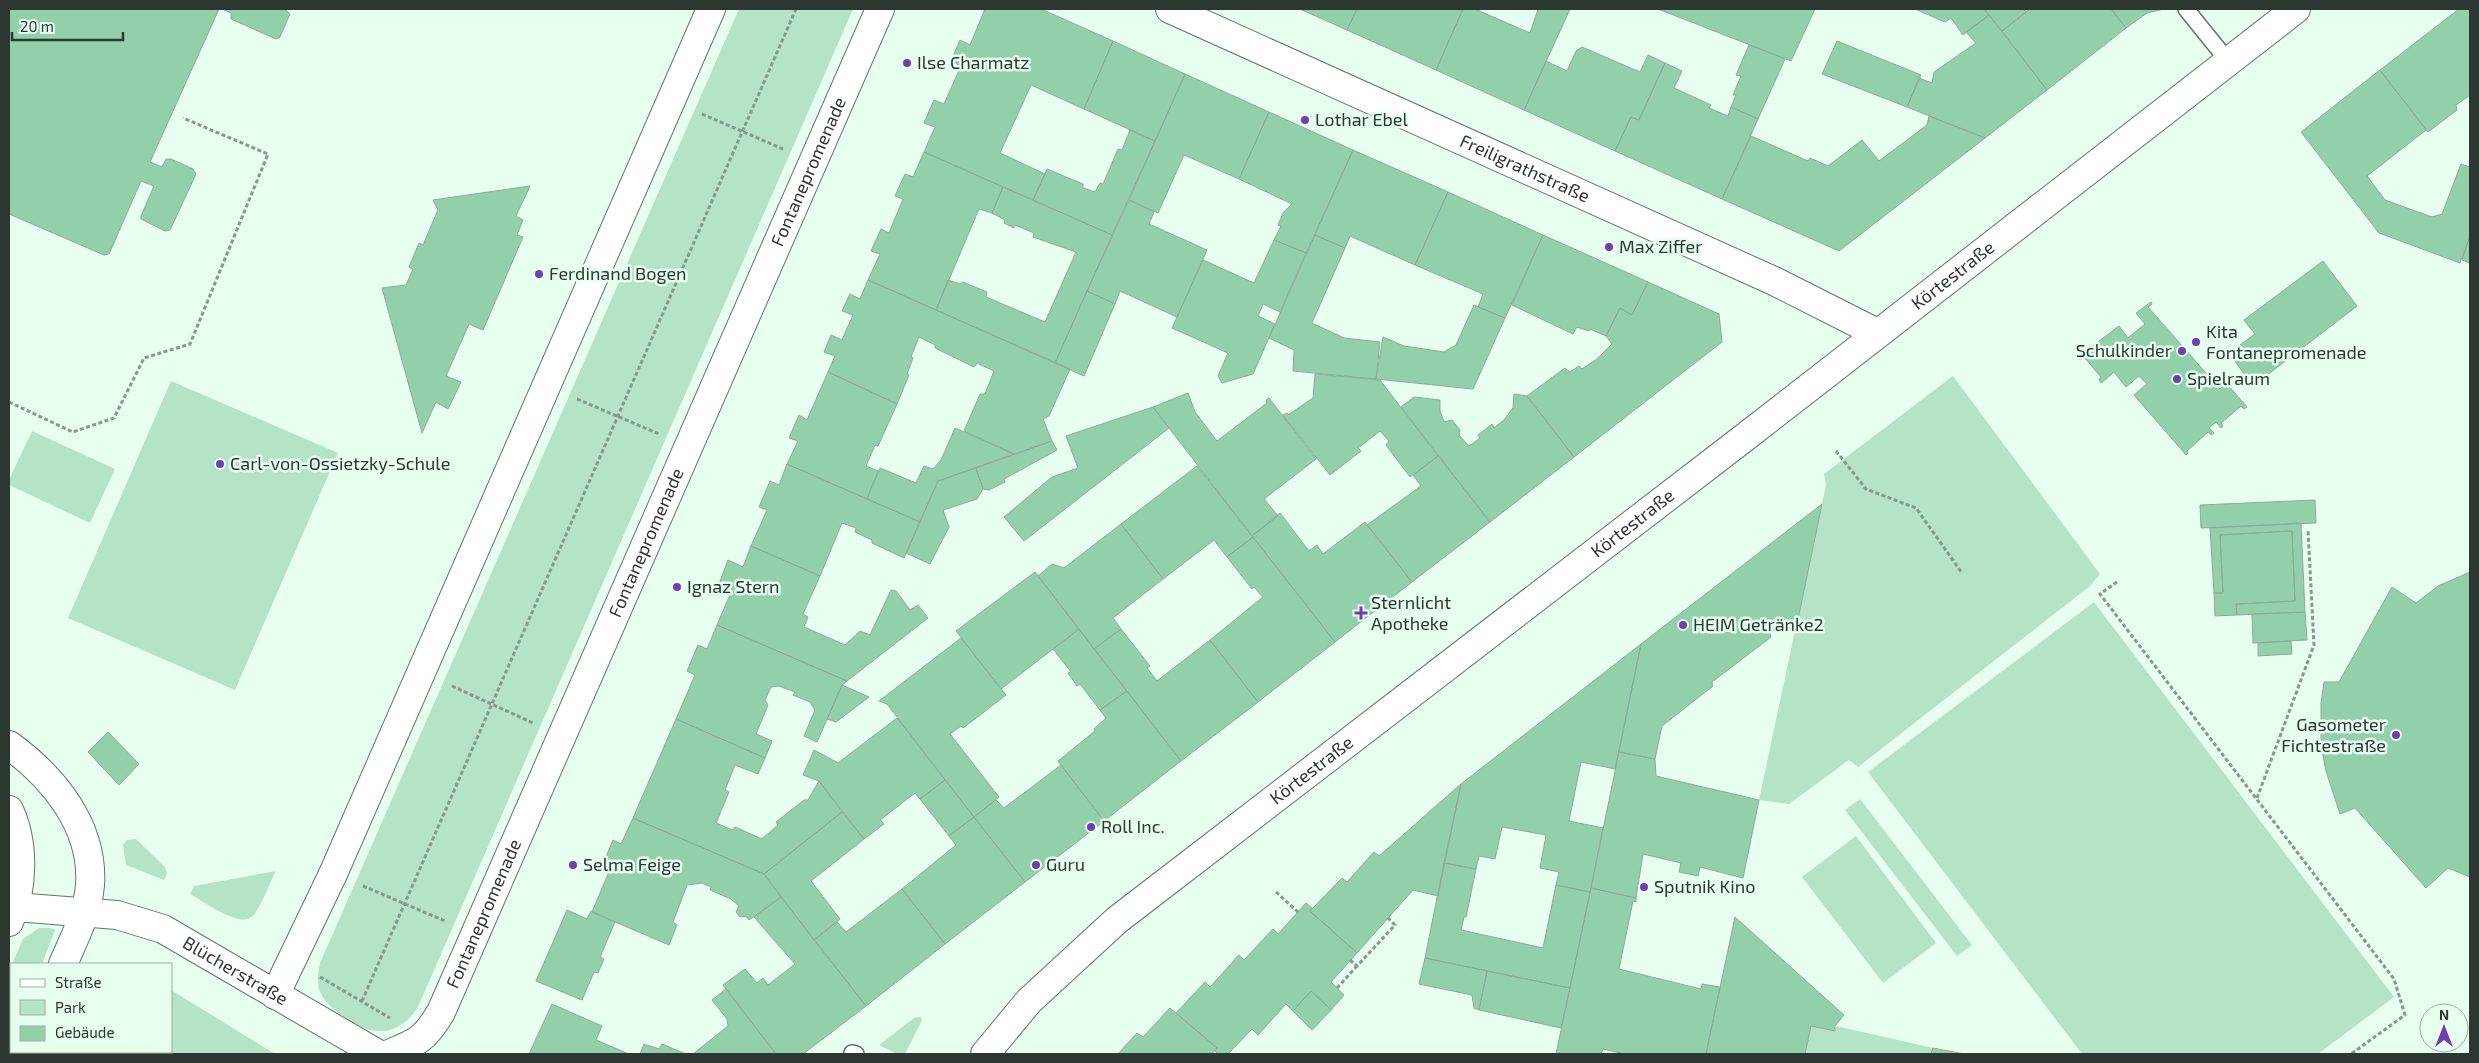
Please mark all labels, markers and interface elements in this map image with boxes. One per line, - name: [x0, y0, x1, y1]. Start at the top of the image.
- scale bar: [12, 10, 124, 42]
- text: 20 m: [20, 17, 54, 35]
- place label: Ilse Charmatz: [917, 51, 1029, 73]
- marker: Ilse Charmatz: [901, 57, 913, 69]
- street label: Fontanepromenade: [766, 93, 850, 249]
- place label: Lothar Ebel: [1315, 108, 1408, 130]
- marker: Lothar Ebel: [1299, 114, 1311, 126]
- street label: Freiligrathstraße: [1457, 129, 1593, 207]
- place label: Max Ziffer: [1619, 235, 1702, 257]
- street label: Körtestraße: [1906, 236, 1998, 314]
- marker: Max Ziffer: [1603, 241, 1615, 253]
- place label: Ferdinand Bogen: [549, 262, 687, 284]
- marker: Ferdinand Bogen: [533, 268, 545, 280]
- place label: Kita Fontanepromenade: [2206, 320, 2366, 363]
- marker: Kita Fontanepromenade: [2190, 336, 2202, 348]
- place label: Schulkinder: [2076, 339, 2172, 361]
- marker: Schulkinder: [2176, 345, 2188, 357]
- place label: Spielraum: [2187, 367, 2270, 389]
- marker: Spielraum: [2171, 373, 2183, 385]
- place label: Carl-von-Ossietzky-Schule: [230, 452, 450, 474]
- marker: Carl-von-Ossietzky-Schule: [214, 458, 226, 470]
- street label: Fontanepromenade: [603, 464, 688, 620]
- street label: Körtestraße: [1586, 484, 1678, 562]
- place label: Ignaz Stern: [687, 575, 779, 597]
- marker: Ignaz Stern: [671, 581, 683, 593]
- place label: Sternlicht Apotheke: [1371, 591, 1451, 634]
- marker: Sternlicht Apotheke: [1355, 607, 1367, 619]
- place label: HEIM Getränke2: [1693, 613, 1824, 635]
- marker: HEIM Getränke2: [1677, 619, 1689, 631]
- place label: Gasometer Fichtestraße: [2281, 713, 2386, 756]
- marker: Gasometer Fichtestraße: [2390, 729, 2402, 741]
- street label: Körtestraße: [1265, 731, 1357, 809]
- place label: Roll Inc.: [1101, 815, 1165, 837]
- marker: Roll Inc.: [1085, 821, 1097, 833]
- street label: Fontanepromenade: [441, 835, 525, 991]
- place label: Selma Feige: [583, 853, 681, 875]
- place label: Guru: [1046, 853, 1085, 875]
- marker: Selma Feige: [567, 859, 579, 871]
- marker: Guru: [1030, 859, 1042, 871]
- place label: Sputnik Kino: [1654, 875, 1755, 897]
- marker: Sputnik Kino: [1638, 881, 1650, 893]
- street label: Blücherstraße: [179, 931, 292, 1009]
- legend: [10, 963, 172, 1053]
- text: Straße: [55, 973, 101, 991]
- text: Park: [55, 998, 86, 1016]
- north arrow: [2419, 1003, 2469, 1053]
- text: N: [2439, 1006, 2449, 1023]
- text: Gebäude: [55, 1023, 114, 1041]

